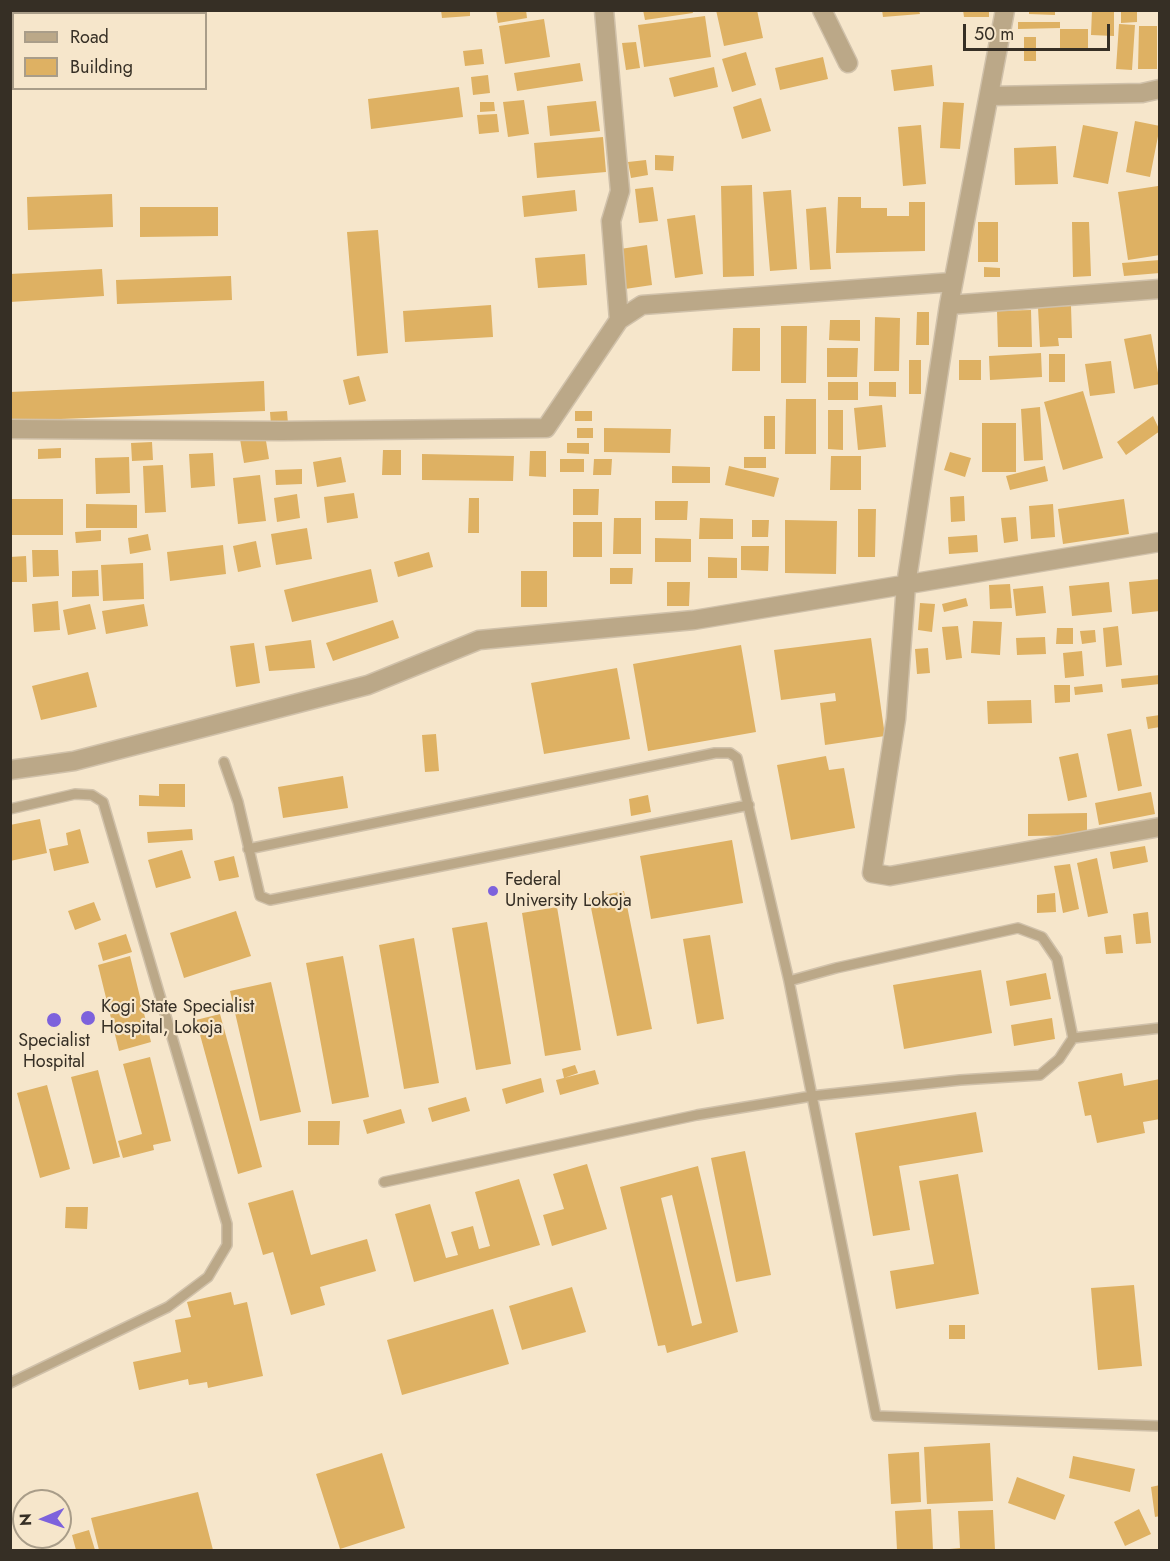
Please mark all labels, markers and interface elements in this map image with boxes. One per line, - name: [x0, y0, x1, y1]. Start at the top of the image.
- legend: [12, 12, 207, 90]
- scale bar: [966, 12, 1113, 50]
- text: 50 m: [974, 21, 1014, 47]
- text: Road: [70, 24, 109, 50]
- text: Building: [70, 54, 133, 80]
- place label: Federal University Lokoja: [505, 870, 632, 912]
- marker: Federal University Lokoja: [486, 884, 500, 898]
- place label: Kogi State Specialist Hospital, Lokoja: [101, 997, 254, 1040]
- marker: Kogi State Specialist Hospital, Lokoja: [79, 1009, 97, 1027]
- marker: Specialist Hospital: [45, 1011, 63, 1029]
- place label: Specialist Hospital: [18, 1031, 90, 1074]
- north arrow: [12, 1489, 72, 1549]
- text: N: [14, 1513, 37, 1526]

